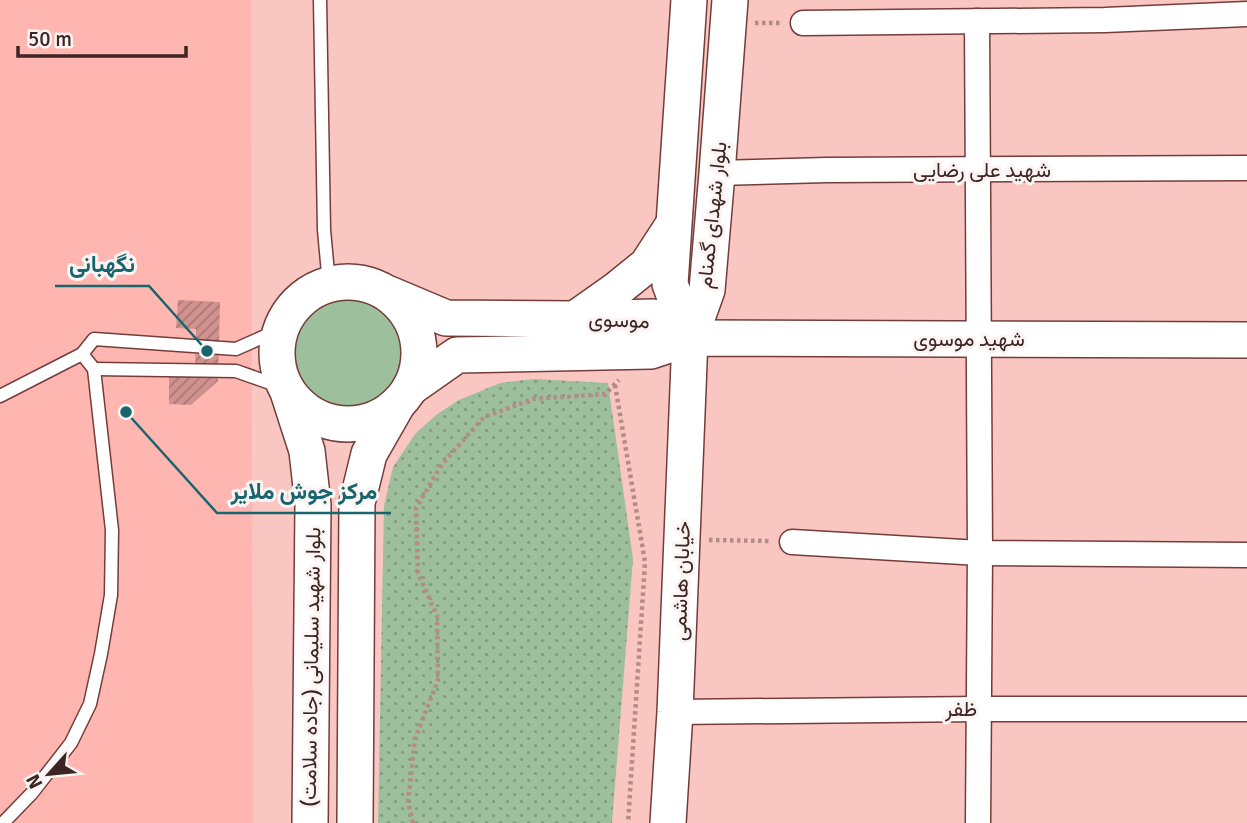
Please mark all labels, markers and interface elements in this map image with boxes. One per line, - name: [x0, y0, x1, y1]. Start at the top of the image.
- scale bar: [18, 14, 186, 58]
- text: 50 m: [28, 26, 72, 52]
- street label: بلوار شهدای گمنام: [691, 140, 734, 290]
- street label: شهید علی رضایی: [913, 157, 1051, 183]
- callout: نگهبانی: [55, 242, 149, 286]
- text: نگهبانی: [69, 250, 135, 279]
- street label: موسوی: [588, 306, 650, 334]
- street label: شهید موسوی: [913, 326, 1025, 352]
- callout: مرکز جوش ملایر: [217, 469, 391, 513]
- text: مرکز جوش ملایر: [230, 477, 377, 506]
- street label: خیابان هاشمی: [666, 520, 696, 642]
- street label: بلوار شهید سلیمانی (جاده سلامت): [296, 527, 326, 807]
- street label: ظفر: [944, 696, 977, 722]
- north arrow: [14, 739, 84, 809]
- text: N: [21, 770, 48, 793]

